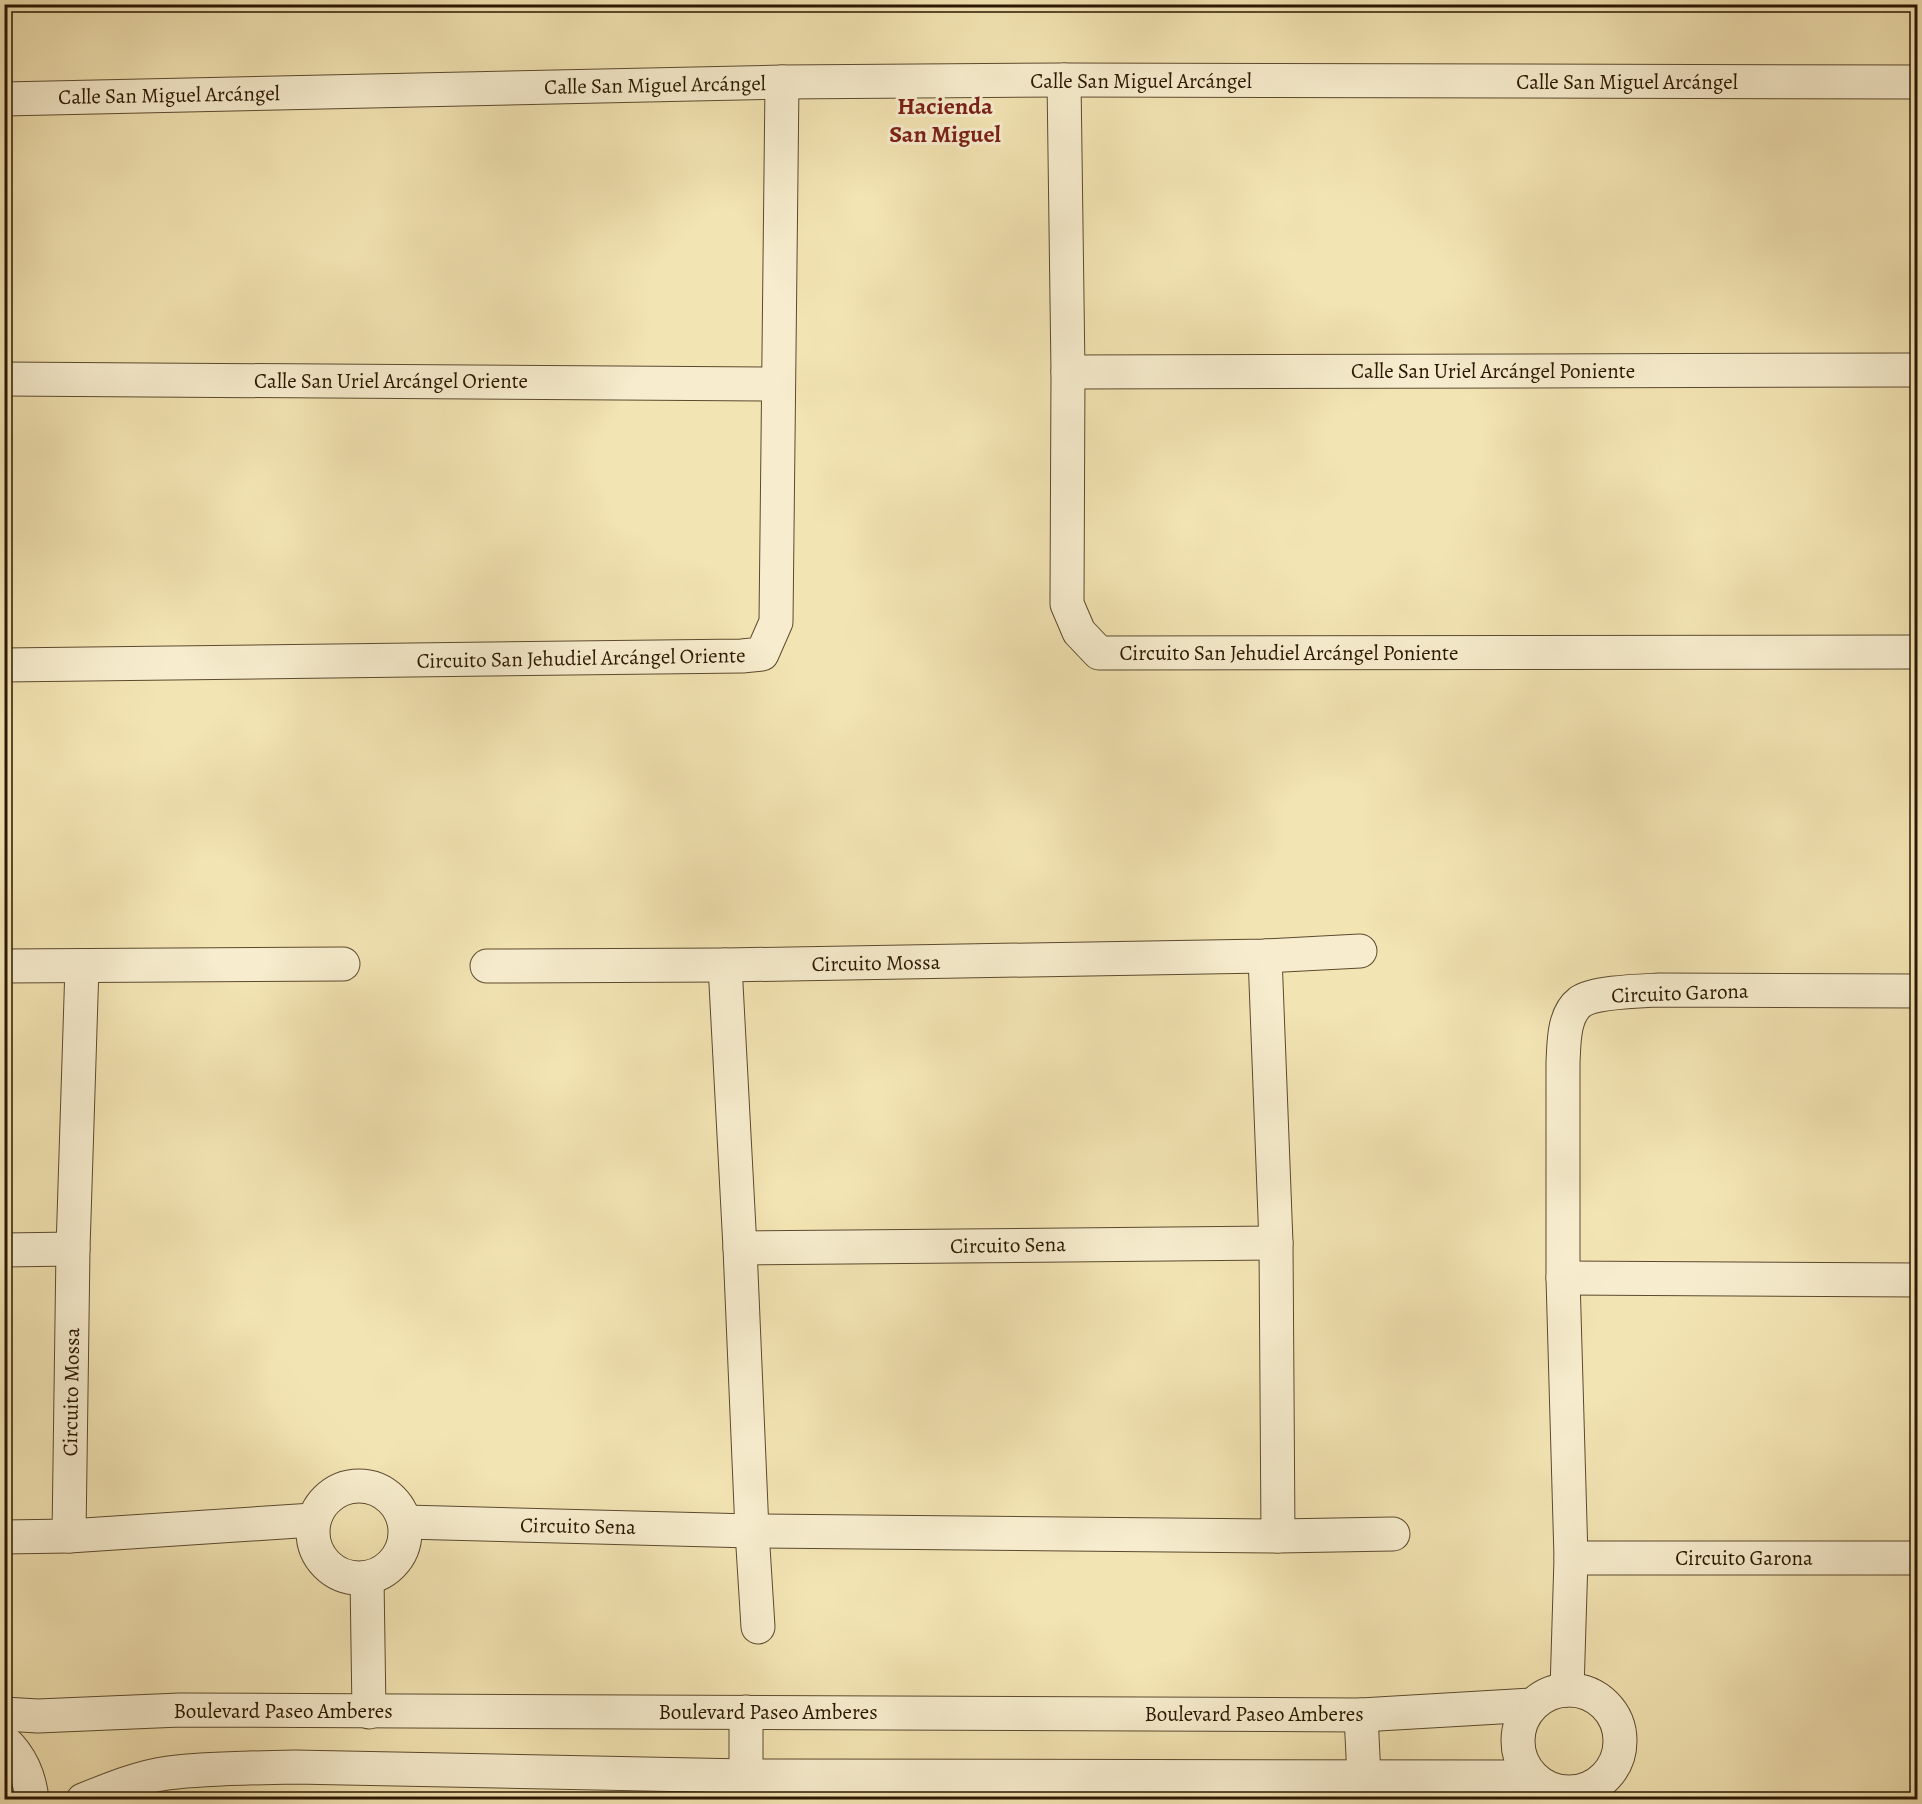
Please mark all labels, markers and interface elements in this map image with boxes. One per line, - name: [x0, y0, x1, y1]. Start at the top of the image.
- street label: Calle San Miguel Arcángel: [1030, 67, 1252, 95]
- street label: Calle San Miguel Arcángel: [1516, 68, 1738, 96]
- street label: Calle San Miguel Arcángel: [544, 69, 766, 101]
- street label: Calle San Miguel Arcángel: [58, 79, 280, 111]
- district label: Hacienda San Miguel: [889, 90, 1001, 150]
- street label: Calle San Uriel Arcángel Poniente: [1351, 357, 1635, 385]
- street label: Calle San Uriel Arcángel Oriente: [254, 367, 528, 395]
- street label: Circuito San Jehudiel Arcángel Poniente: [1120, 639, 1458, 667]
- street label: Circuito San Jehudiel Arcángel Oriente: [416, 641, 746, 675]
- street label: Circuito Mossa: [811, 948, 941, 978]
- street label: Circuito Garona: [1611, 977, 1749, 1009]
- street label: Circuito Sena: [950, 1230, 1066, 1260]
- street label: Circuito Mossa: [56, 1327, 86, 1457]
- street label: Circuito Sena: [520, 1511, 636, 1541]
- street label: Circuito Garona: [1675, 1544, 1813, 1572]
- street label: Boulevard Paseo Amberes: [173, 1697, 393, 1725]
- street label: Boulevard Paseo Amberes: [658, 1698, 878, 1726]
- street label: Boulevard Paseo Amberes: [1144, 1700, 1364, 1728]

